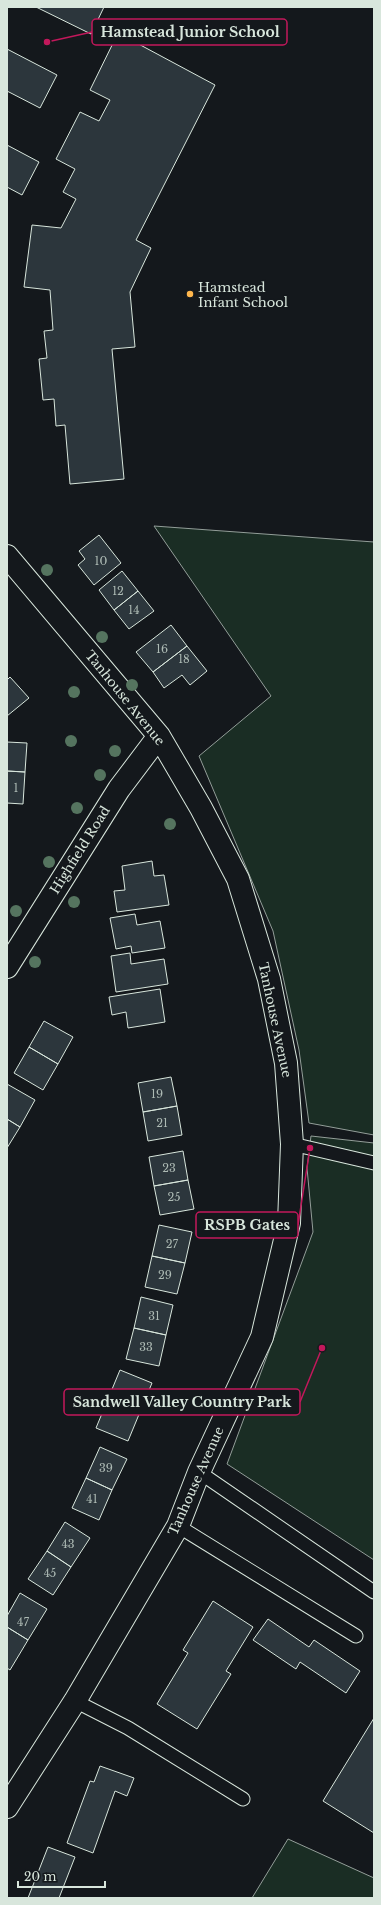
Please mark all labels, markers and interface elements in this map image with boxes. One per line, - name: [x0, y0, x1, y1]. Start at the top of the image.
- callout: Hamstead Junior School: [92, 19, 287, 45]
- text: Hamstead Junior School: [100, 23, 280, 41]
- place label: Hamstead Infant School: [198, 279, 288, 311]
- marker: Hamstead Infant School: [185, 289, 195, 299]
- house number: 10: [95, 554, 108, 568]
- house number: 12: [112, 584, 124, 598]
- house number: 14: [128, 603, 140, 617]
- house number: 16: [156, 642, 168, 656]
- street label: Tanhouse Avenue: [81, 647, 169, 749]
- house number: 18: [178, 652, 190, 666]
- house number: 1: [14, 781, 19, 795]
- street label: Highfield Road: [46, 803, 114, 897]
- street label: Tanhouse Avenue: [254, 961, 296, 1079]
- house number: 19: [151, 1087, 163, 1101]
- house number: 21: [156, 1116, 168, 1130]
- house number: 23: [162, 1161, 176, 1175]
- house number: 25: [167, 1190, 181, 1204]
- callout: RSPB Gates: [196, 1212, 298, 1238]
- text: RSPB Gates: [204, 1216, 290, 1234]
- house number: 27: [166, 1237, 179, 1251]
- house number: 29: [158, 1268, 172, 1282]
- house number: 31: [148, 1309, 160, 1323]
- house number: 33: [139, 1340, 153, 1354]
- callout: Sandwell Valley Country Park: [64, 1389, 300, 1415]
- text: Sandwell Valley Country Park: [73, 1393, 292, 1411]
- street label: Tanhouse Avenue: [164, 1424, 228, 1538]
- house number: 39: [99, 1461, 113, 1475]
- house number: 41: [86, 1492, 98, 1506]
- house number: 43: [61, 1537, 75, 1551]
- house number: 45: [44, 1566, 56, 1580]
- house number: 47: [17, 1615, 29, 1629]
- scale bar: [18, 1863, 105, 1889]
- text: 20 m: [24, 1869, 56, 1884]

